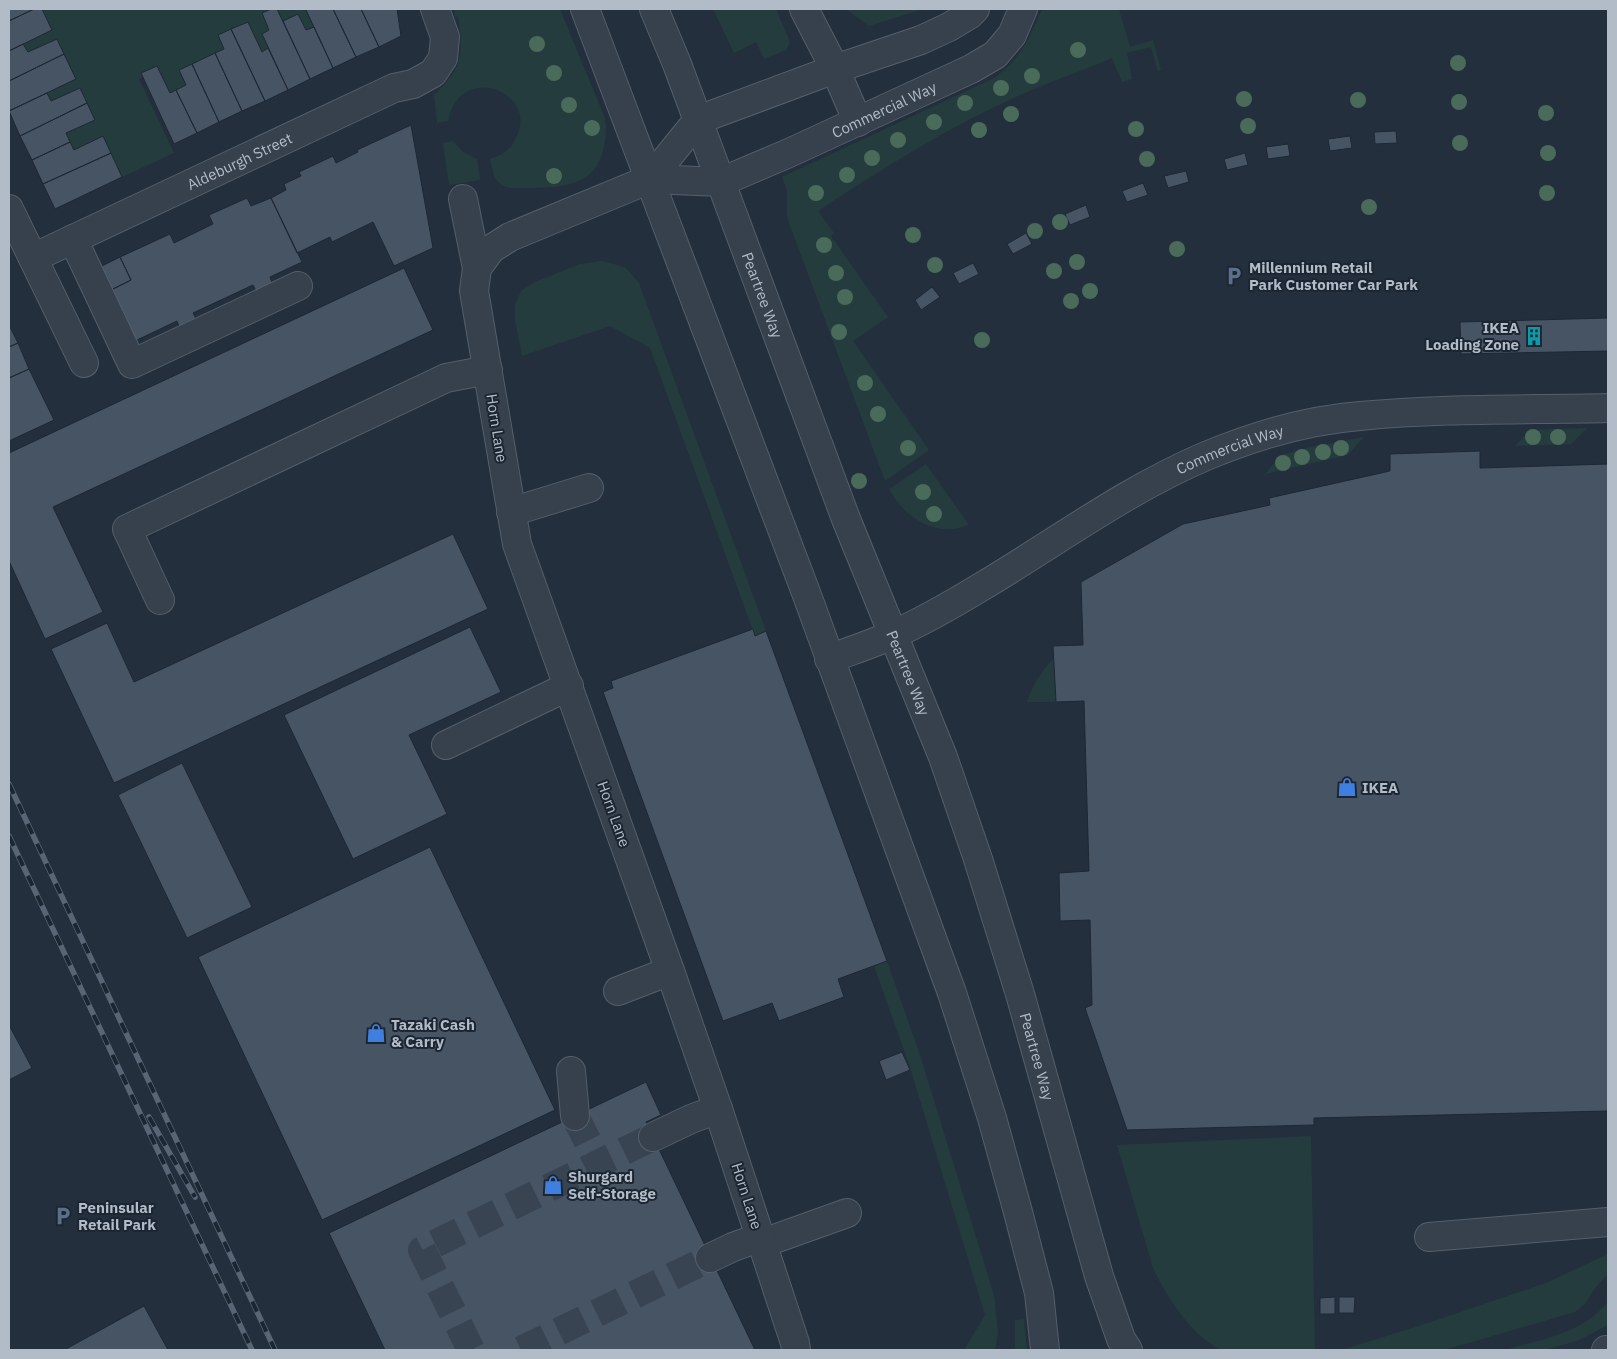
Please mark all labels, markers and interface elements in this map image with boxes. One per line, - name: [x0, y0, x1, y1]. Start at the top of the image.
- street label: Commercial Way: [828, 77, 940, 142]
- street label: Aldeburgh Street: [184, 128, 295, 194]
- street label: Peartree Way: [738, 249, 788, 341]
- place label: Millennium Retail Park Customer Car Park: [1249, 258, 1418, 294]
- parking icon: Millennium Retail Park Customer Car Park: [1223, 265, 1245, 287]
- place label: IKEA Loading Zone: [1425, 318, 1519, 354]
- building icon: IKEA Loading Zone: [1523, 325, 1545, 347]
- street label: Horn Lane: [482, 393, 512, 463]
- street label: Commercial Way: [1173, 420, 1286, 478]
- street label: Peartree Way: [883, 627, 935, 718]
- shop icon: IKEA: [1336, 776, 1358, 798]
- street label: Horn Lane: [593, 778, 635, 850]
- place label: IKEA: [1362, 778, 1398, 797]
- street label: Peartree Way: [1016, 1010, 1059, 1103]
- place label: Tazaki Cash & Carry: [391, 1015, 475, 1051]
- shop icon: Tazaki Cash & Carry: [365, 1022, 387, 1044]
- street label: Horn Lane: [727, 1160, 767, 1232]
- place label: Shurgard Self-Storage: [568, 1167, 656, 1203]
- shop icon: Shurgard Self-Storage: [542, 1174, 564, 1196]
- place label: Peninsular Retail Park: [78, 1198, 156, 1234]
- parking icon: Peninsular Retail Park: [52, 1205, 74, 1227]

